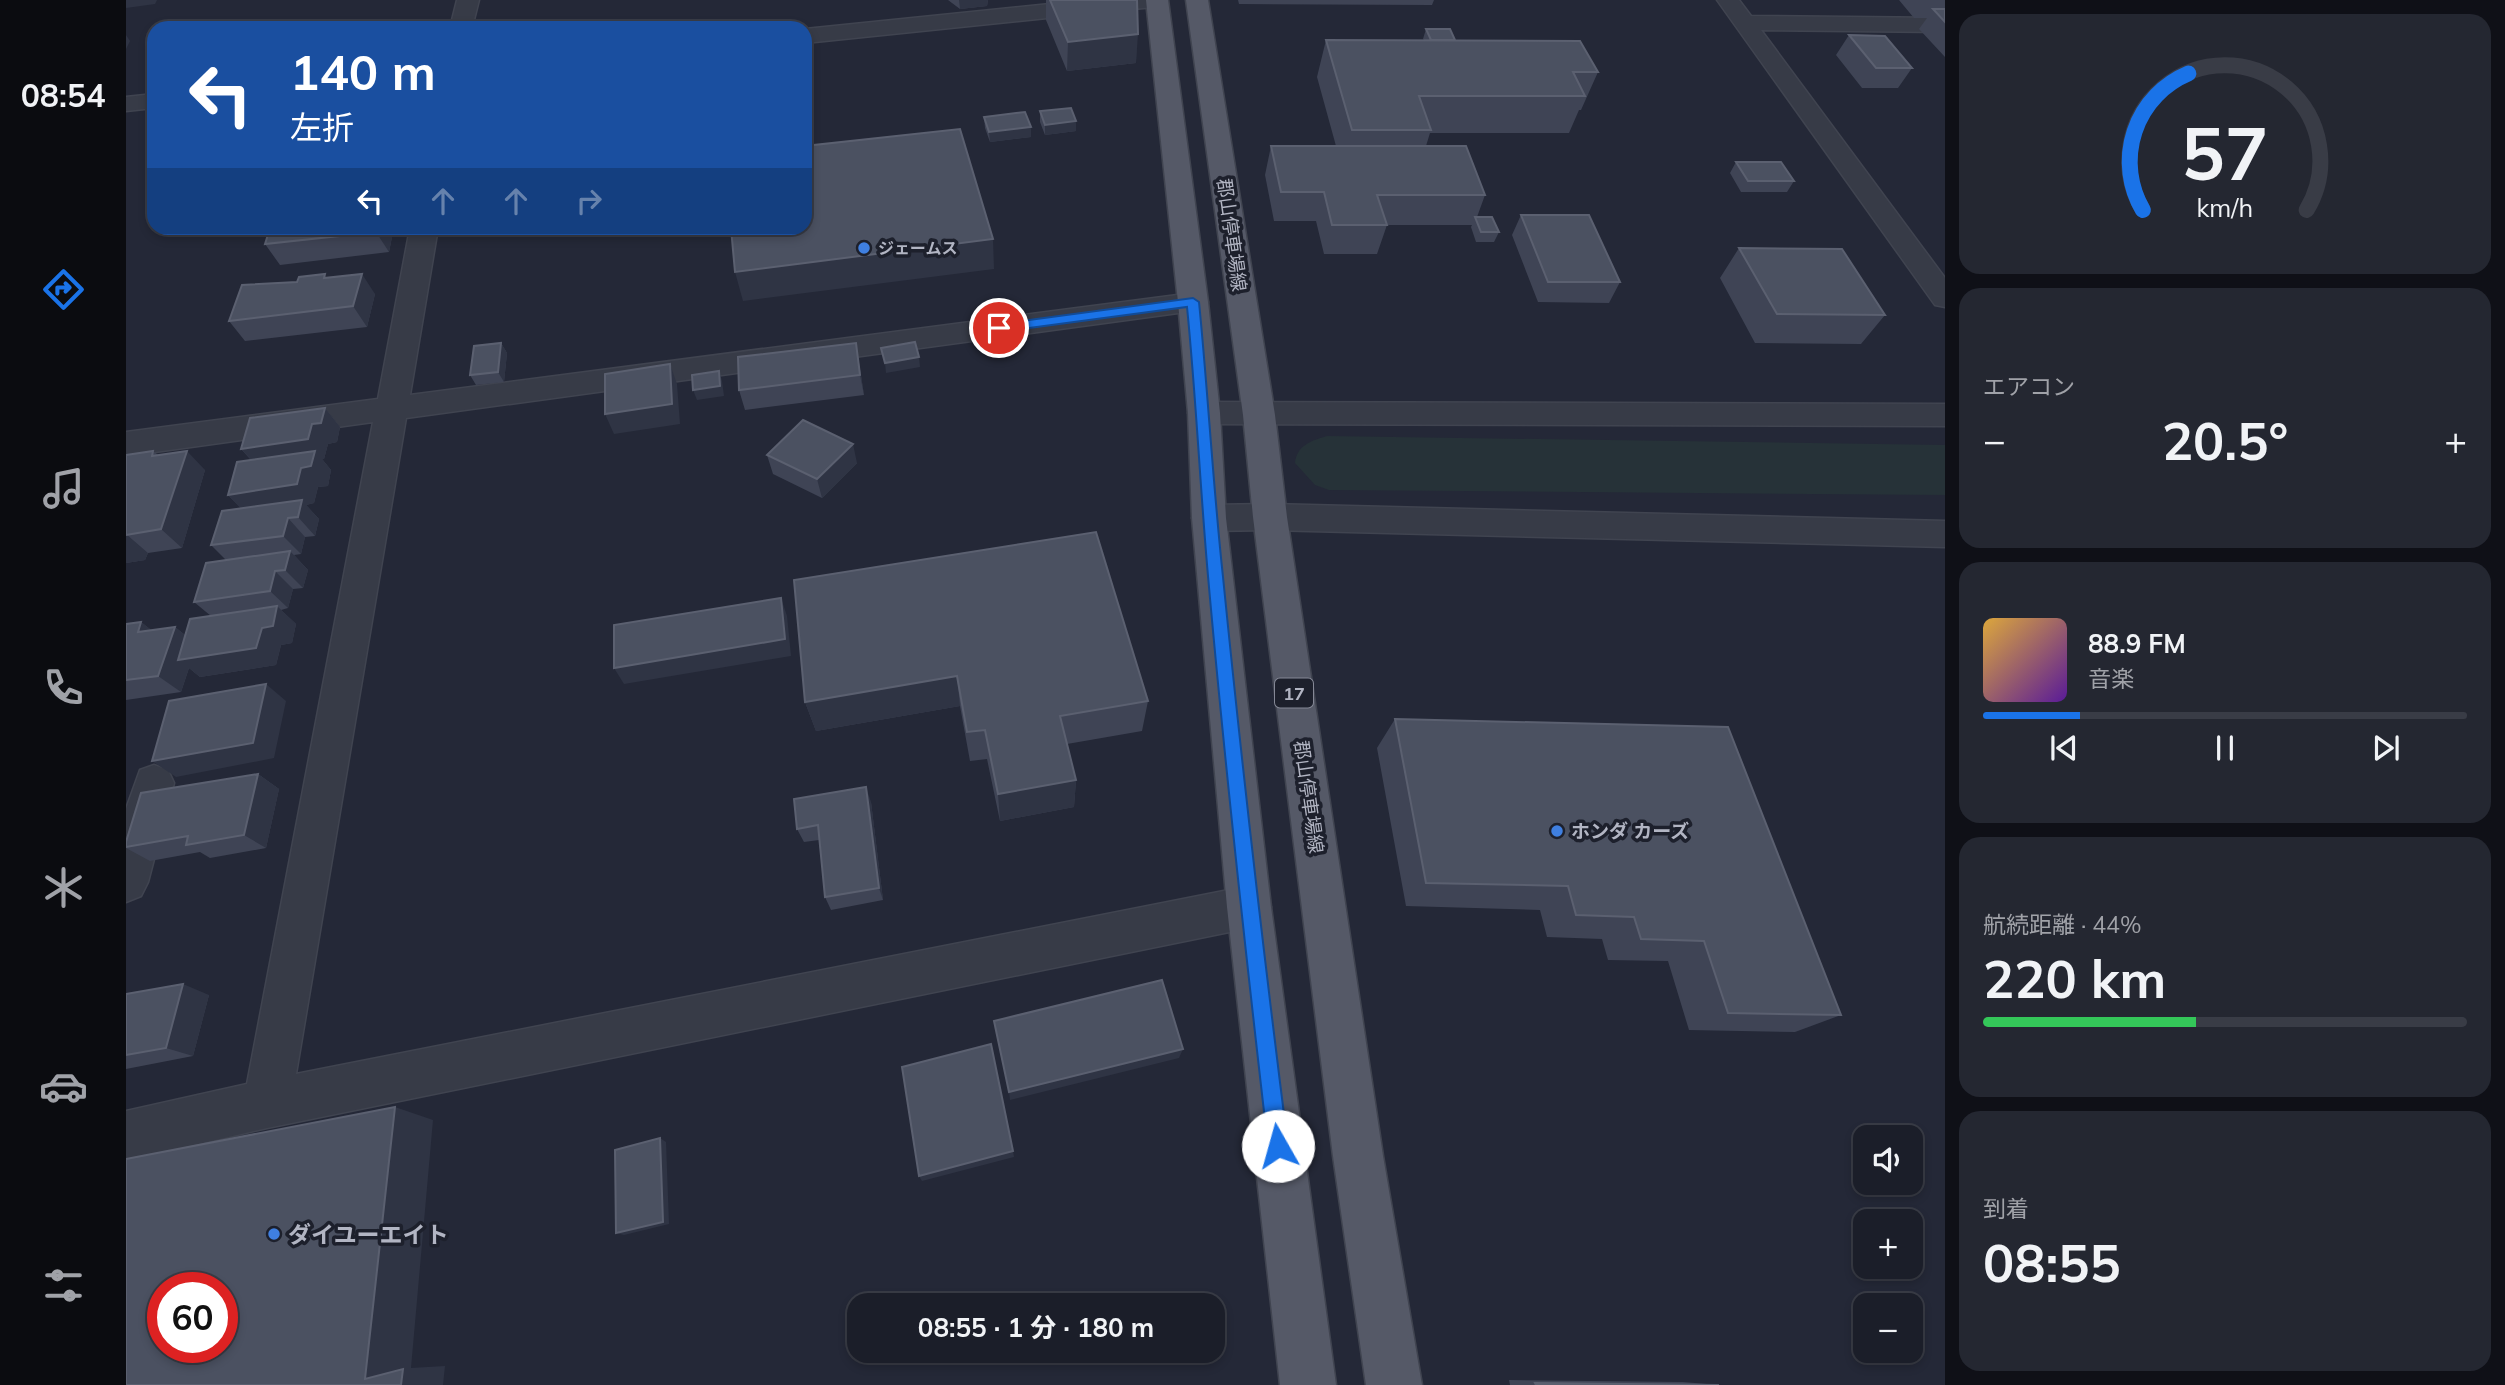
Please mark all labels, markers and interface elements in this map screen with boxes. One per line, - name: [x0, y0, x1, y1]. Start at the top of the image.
- text: 140 m: [290, 41, 436, 102]
- icon: left: [175, 49, 266, 140]
- text: 08:54: [21, 75, 105, 115]
- text: 左折: [290, 107, 354, 147]
- text: 57: [2181, 107, 2269, 198]
- street label: 郡山停車場線: [1212, 177, 1252, 293]
- icon: left: [351, 182, 389, 220]
- icon: ahead: [424, 182, 462, 220]
- icon: ahead: [497, 182, 535, 220]
- icon: right: [570, 182, 608, 220]
- text: km/h: [2197, 192, 2253, 223]
- place label: ジェームス: [878, 238, 958, 258]
- marker: ジェームス: [856, 240, 872, 256]
- icon: directions: [39, 265, 88, 314]
- pin: [969, 298, 1029, 358]
- icon: arrive: [980, 309, 1018, 347]
- text: エアコン: [1983, 372, 2075, 401]
- text: 20.5°: [2162, 408, 2288, 473]
- text: −: [1983, 416, 2006, 464]
- text: +: [2444, 416, 2467, 464]
- icon: music: [39, 464, 88, 513]
- text: 88.9 FM: [2088, 627, 2186, 660]
- icon: phone: [39, 663, 88, 712]
- text: 音楽: [2088, 664, 2134, 693]
- road number: 17: [1275, 678, 1313, 708]
- icon: previous: [2045, 729, 2083, 767]
- icon: pause: [2206, 729, 2244, 767]
- icon: next: [2367, 729, 2405, 767]
- street label: 郡山停車場線: [1289, 739, 1329, 855]
- place label: ホンダ カーズ: [1571, 819, 1689, 843]
- marker: ホンダ カーズ: [1549, 823, 1565, 839]
- icon: climate: [39, 863, 88, 912]
- text: 航続距離 · 44%: [1983, 910, 2141, 939]
- text: 220 km: [1983, 946, 2166, 1011]
- icon: car: [39, 1062, 88, 1111]
- position arrow: [1241, 1109, 1315, 1183]
- map controls: [1853, 1125, 1923, 1363]
- button: sound: [1853, 1125, 1923, 1195]
- text: 到着: [1983, 1194, 2029, 1223]
- button: +: [1853, 1209, 1923, 1279]
- place label: ダイユーエイト: [288, 1220, 449, 1249]
- marker: ダイユーエイト: [266, 1226, 282, 1242]
- text: 08:55: [1983, 1230, 2121, 1295]
- icon: filters: [39, 1261, 88, 1310]
- speed limit sign: 60: [147, 1272, 238, 1363]
- button: −: [1853, 1293, 1923, 1363]
- text: 08:55 · 1 分 · 180 m: [918, 1311, 1154, 1344]

